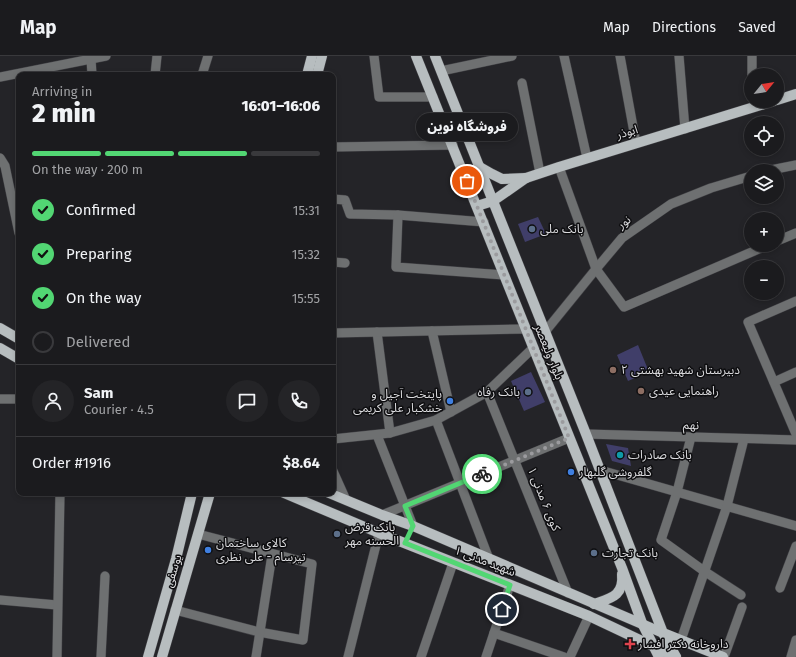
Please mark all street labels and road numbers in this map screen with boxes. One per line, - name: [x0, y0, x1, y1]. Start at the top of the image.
- street label: ابوذر: [614, 122, 640, 142]
- street label: نور: [614, 212, 633, 232]
- street label: بلوار ولیعصر: [531, 321, 566, 382]
- street label: نهم: [683, 418, 699, 434]
- street label: کوی ۶ مدنی ۱: [525, 465, 564, 534]
- street label: شهید مدنی ۱: [452, 543, 518, 579]
- street label: یوسفی: [161, 553, 185, 589]

